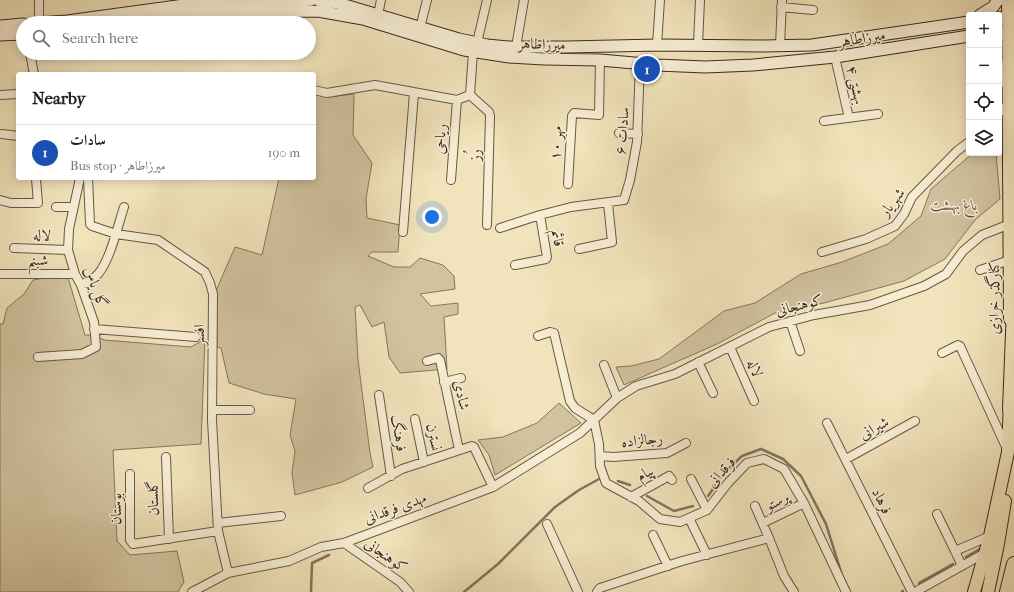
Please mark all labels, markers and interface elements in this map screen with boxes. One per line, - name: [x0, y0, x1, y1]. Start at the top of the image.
- map controls: [966, 12, 1002, 156]
- button: +: [966, 12, 1002, 48]
- search box: [16, 16, 316, 60]
- street label: میرزاطاهر: [835, 25, 887, 52]
- icon: search: [30, 27, 52, 49]
- text: Search here: [62, 29, 138, 47]
- street label: میرزاطاهر: [516, 34, 566, 55]
- button: −: [966, 48, 1002, 84]
- pin: 1: [634, 54, 660, 84]
- street label: بهشتی ۴: [841, 64, 869, 107]
- button: locate: [966, 84, 1002, 120]
- text: Nearby: [32, 88, 86, 108]
- street label: سادات ۶: [611, 106, 633, 156]
- button: layers: [966, 120, 1002, 156]
- street label: ریاحی: [430, 123, 450, 155]
- street label: مهر ۱۰: [546, 125, 567, 160]
- text: سادات: [70, 131, 106, 149]
- text: 1: [43, 145, 47, 160]
- text: 190 m: [268, 145, 300, 160]
- street label: رُز: [462, 149, 484, 163]
- text: Bus stop · میرزاطاهر: [70, 158, 166, 173]
- street label: شهریار: [874, 184, 909, 222]
- park label: باغ بهشت: [930, 196, 978, 218]
- your location: [422, 207, 442, 227]
- street label: لاله: [33, 226, 51, 244]
- street label: قائم: [544, 228, 568, 249]
- street label: شبنم: [27, 251, 48, 275]
- street label: کنارگذر خرازی: [983, 262, 1003, 334]
- street label: گل یاس: [79, 264, 112, 310]
- street label: کوهنجانی: [774, 290, 824, 320]
- street label: افسر: [190, 324, 209, 348]
- street label: لاله: [743, 356, 767, 380]
- street label: شادی: [450, 378, 474, 412]
- street label: فرهنگ: [386, 413, 412, 453]
- street label: شیرانی: [856, 413, 892, 443]
- street label: نسترن: [423, 422, 445, 452]
- street label: رجالزاده: [620, 429, 664, 451]
- street label: فرقدانی: [702, 453, 740, 492]
- street label: پیام: [633, 461, 659, 489]
- street label: گلستان: [143, 480, 163, 516]
- street label: فرهاد: [867, 485, 896, 517]
- street label: پرستو: [760, 487, 794, 516]
- street label: مهدی فرقدانی: [361, 488, 429, 529]
- street label: بوستان: [107, 493, 125, 525]
- street label: کوهنجانی: [361, 534, 411, 576]

